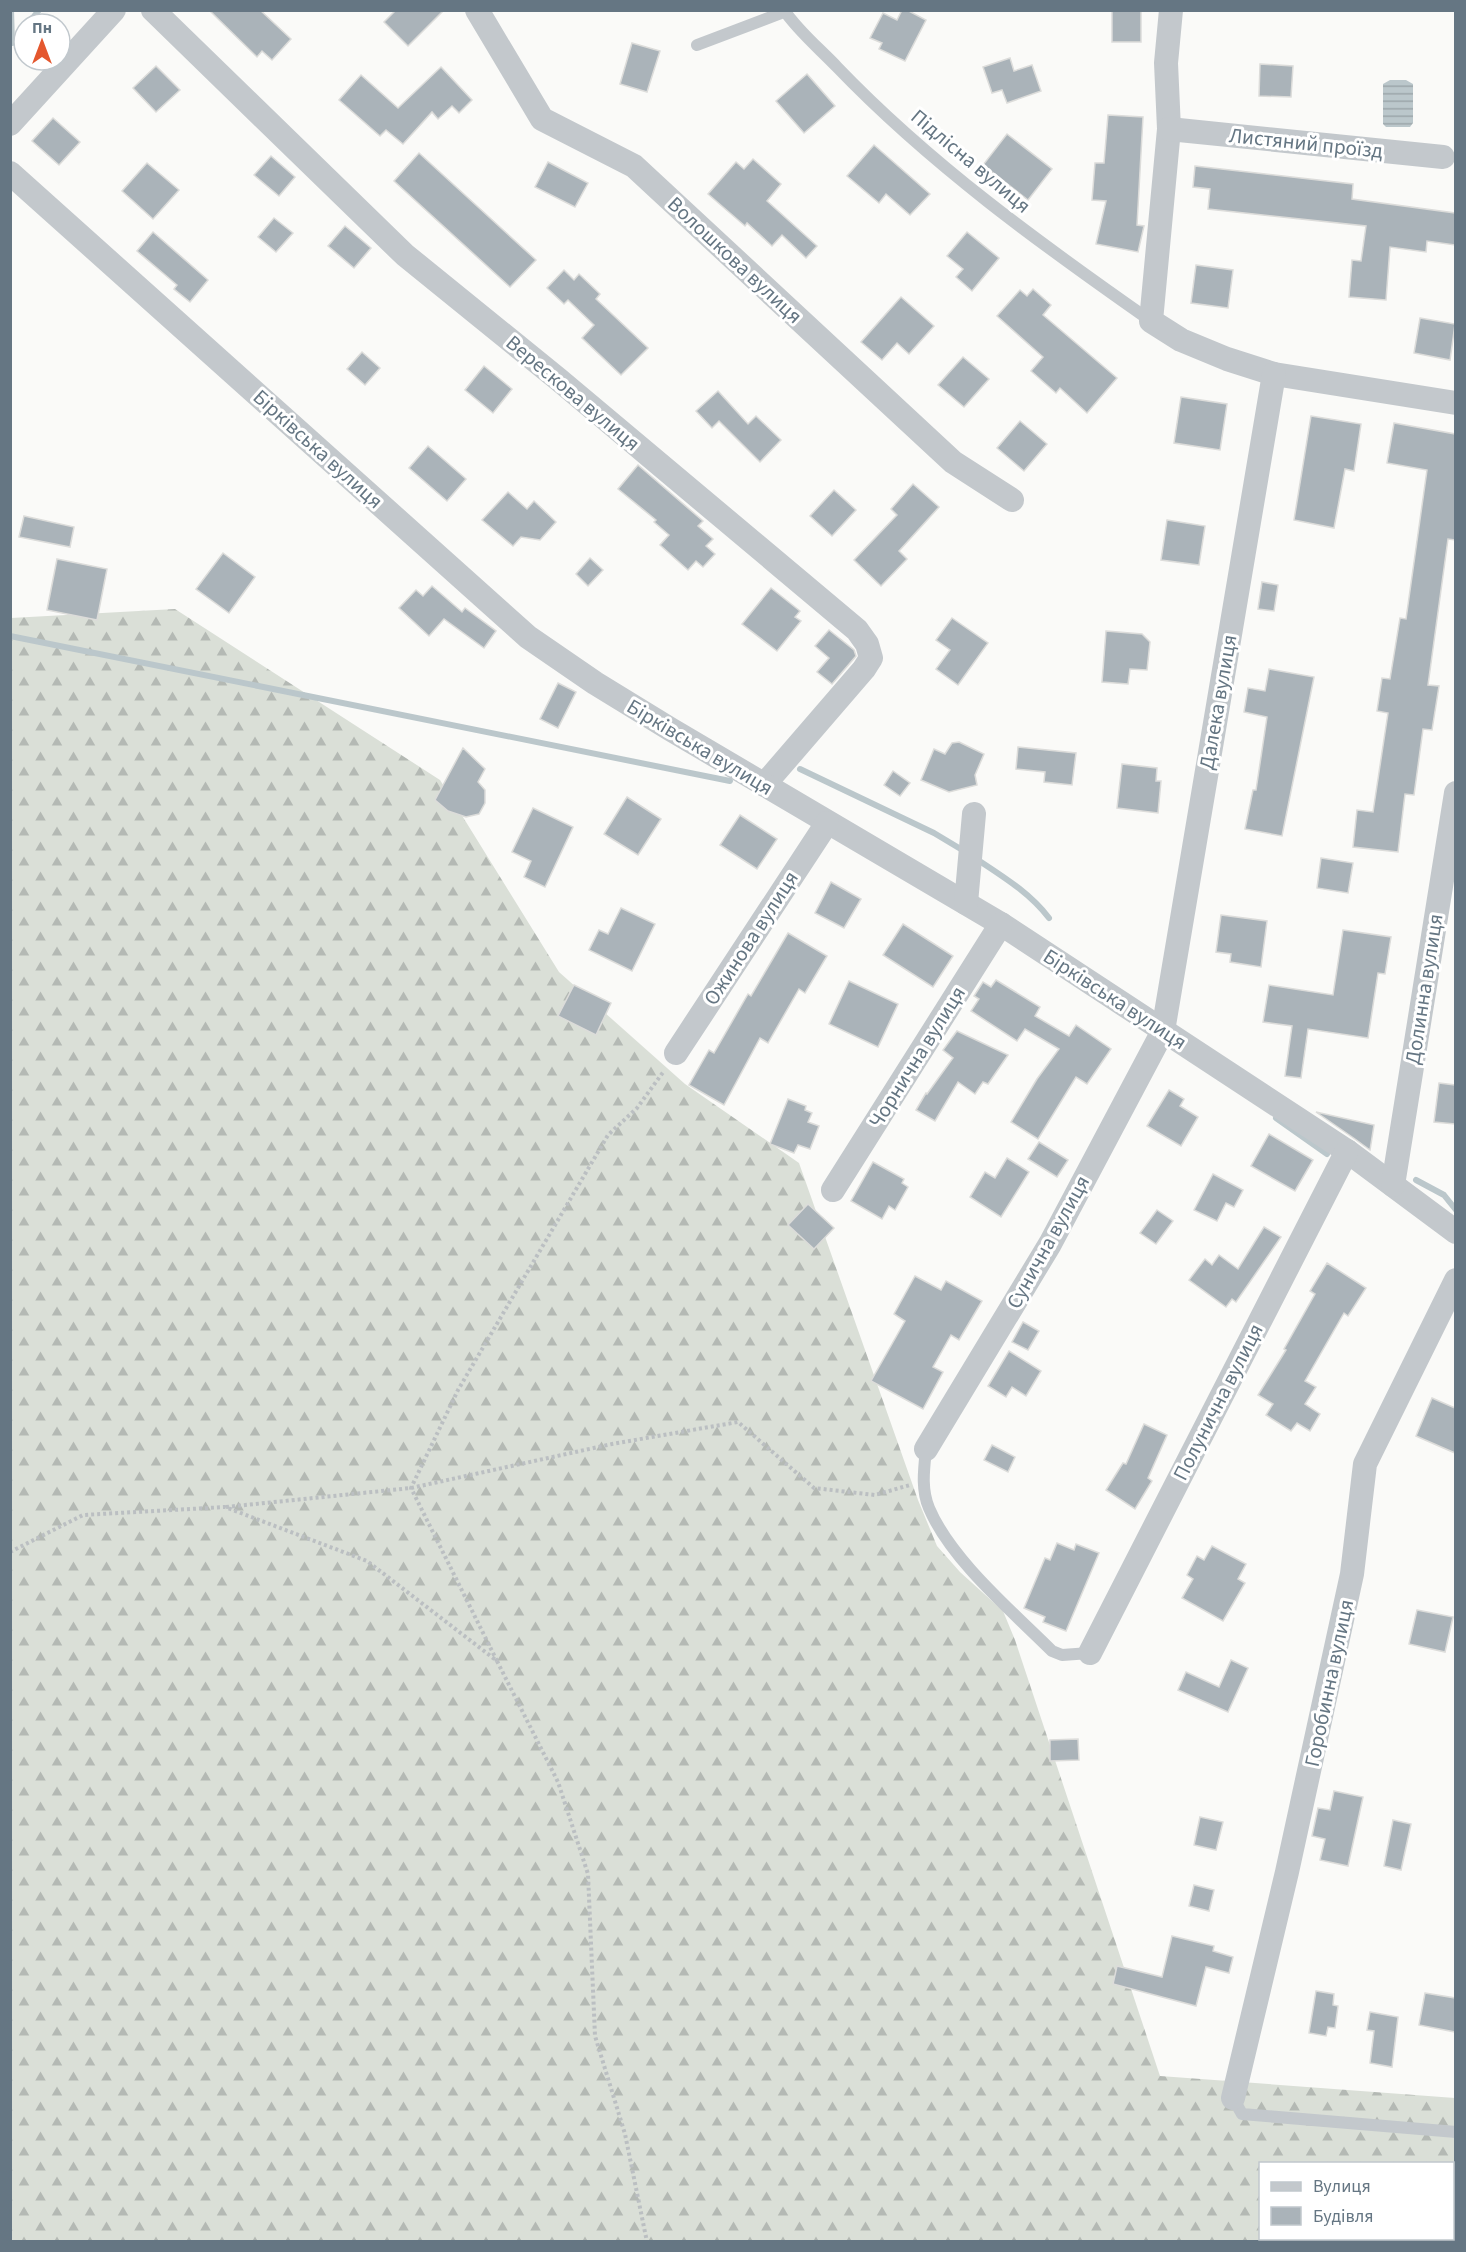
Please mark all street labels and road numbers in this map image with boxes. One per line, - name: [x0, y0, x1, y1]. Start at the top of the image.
- street label: Підлісна вулиця: [904, 102, 1038, 220]
- street label: Листяний проїзд: [1228, 120, 1384, 166]
- street label: Волошкова вулиця: [661, 189, 809, 331]
- street label: Верескова вулиця: [499, 328, 647, 458]
- street label: Бірківська вулиця: [246, 382, 390, 516]
- street label: Далека вулиця: [1191, 632, 1245, 772]
- street label: Бірківська вулиця: [621, 691, 779, 803]
- street label: Ожинова вулиця: [696, 865, 806, 1011]
- street label: Долинна вулиця: [1397, 912, 1451, 1066]
- street label: Бірківська вулиця: [1037, 941, 1193, 1057]
- street label: Чорнична вулиця: [861, 980, 973, 1134]
- street label: Сунична вулиця: [999, 1170, 1097, 1314]
- street label: Полунична вулиця: [1165, 1318, 1271, 1486]
- street label: Горобинна вулиця: [1297, 1597, 1361, 1769]

